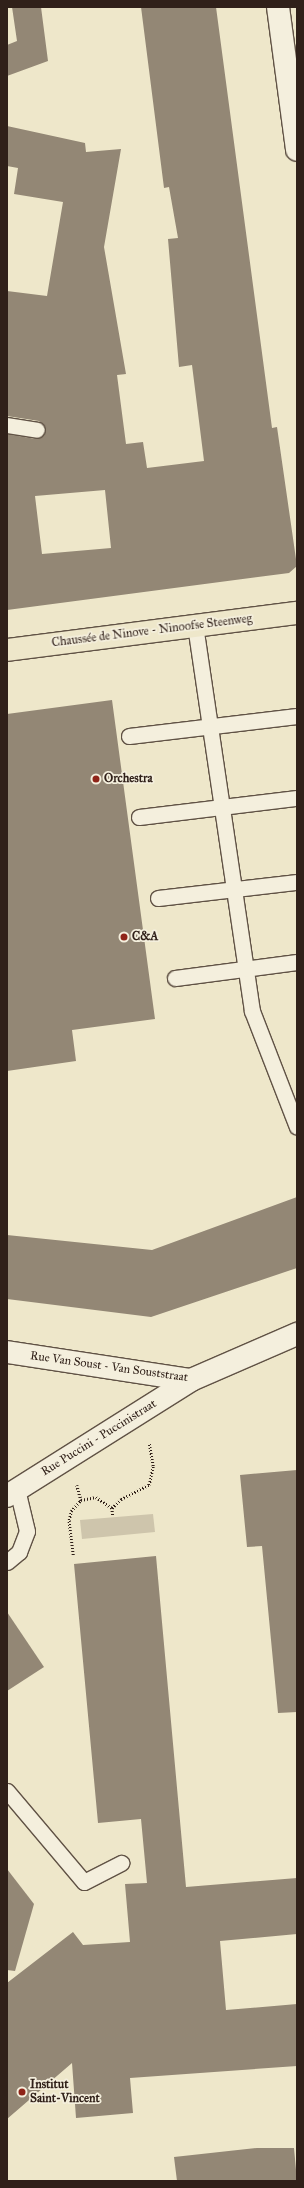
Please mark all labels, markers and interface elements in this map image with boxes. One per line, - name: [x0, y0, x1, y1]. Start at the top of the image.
- street label: Chaussée de Ninove - Ninoofse Steenweg: [51, 612, 253, 650]
- place label: Orchestra: [104, 772, 152, 786]
- marker: Orchestra: [91, 774, 101, 784]
- place label: C&A: [132, 930, 158, 944]
- marker: C&A: [119, 932, 129, 942]
- street label: Rue Van Soust - Van Souststraat: [29, 1349, 189, 1385]
- street label: Rue Puccini - Puccinistraat: [39, 1397, 159, 1479]
- place label: Institut Saint-Vincent: [30, 2078, 100, 2106]
- marker: Institut Saint-Vincent: [17, 2087, 27, 2097]

